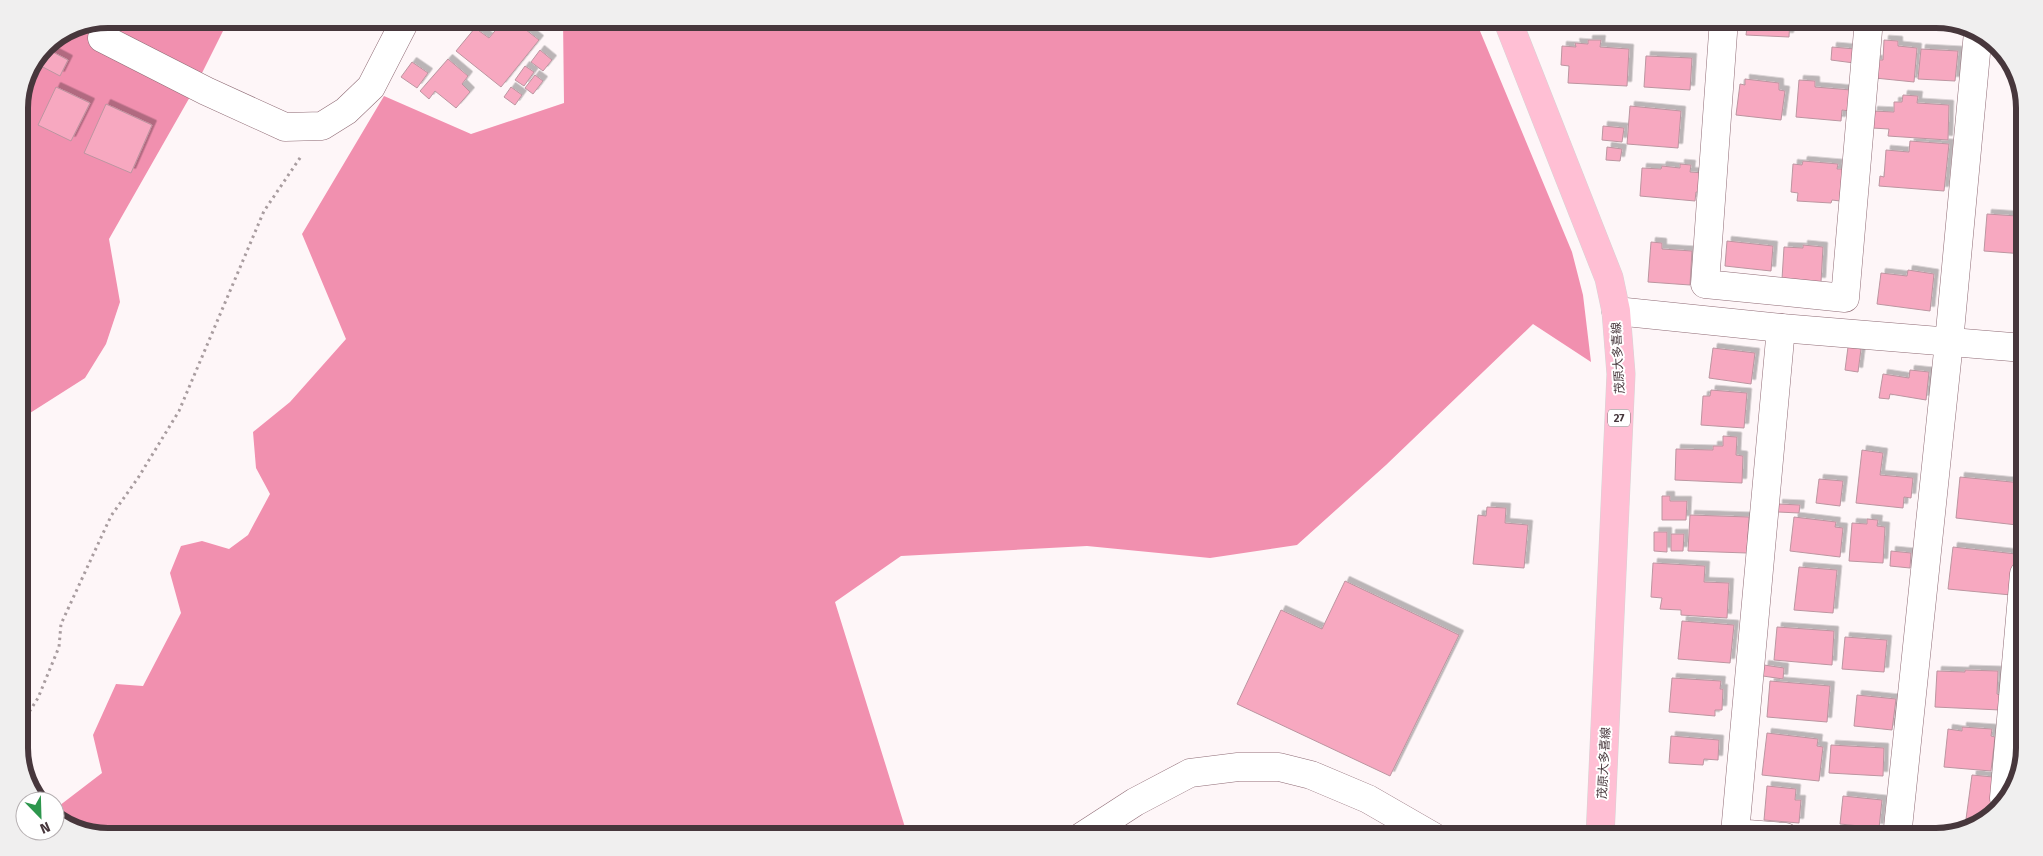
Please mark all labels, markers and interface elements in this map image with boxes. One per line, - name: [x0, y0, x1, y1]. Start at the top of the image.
- street label: 茂原大多喜線: [1609, 322, 1627, 394]
- road number: 27: [1608, 409, 1630, 426]
- street label: 茂原大多喜線: [1595, 727, 1613, 799]
- north arrow: [15, 791, 65, 841]
- text: N: [37, 818, 52, 837]

